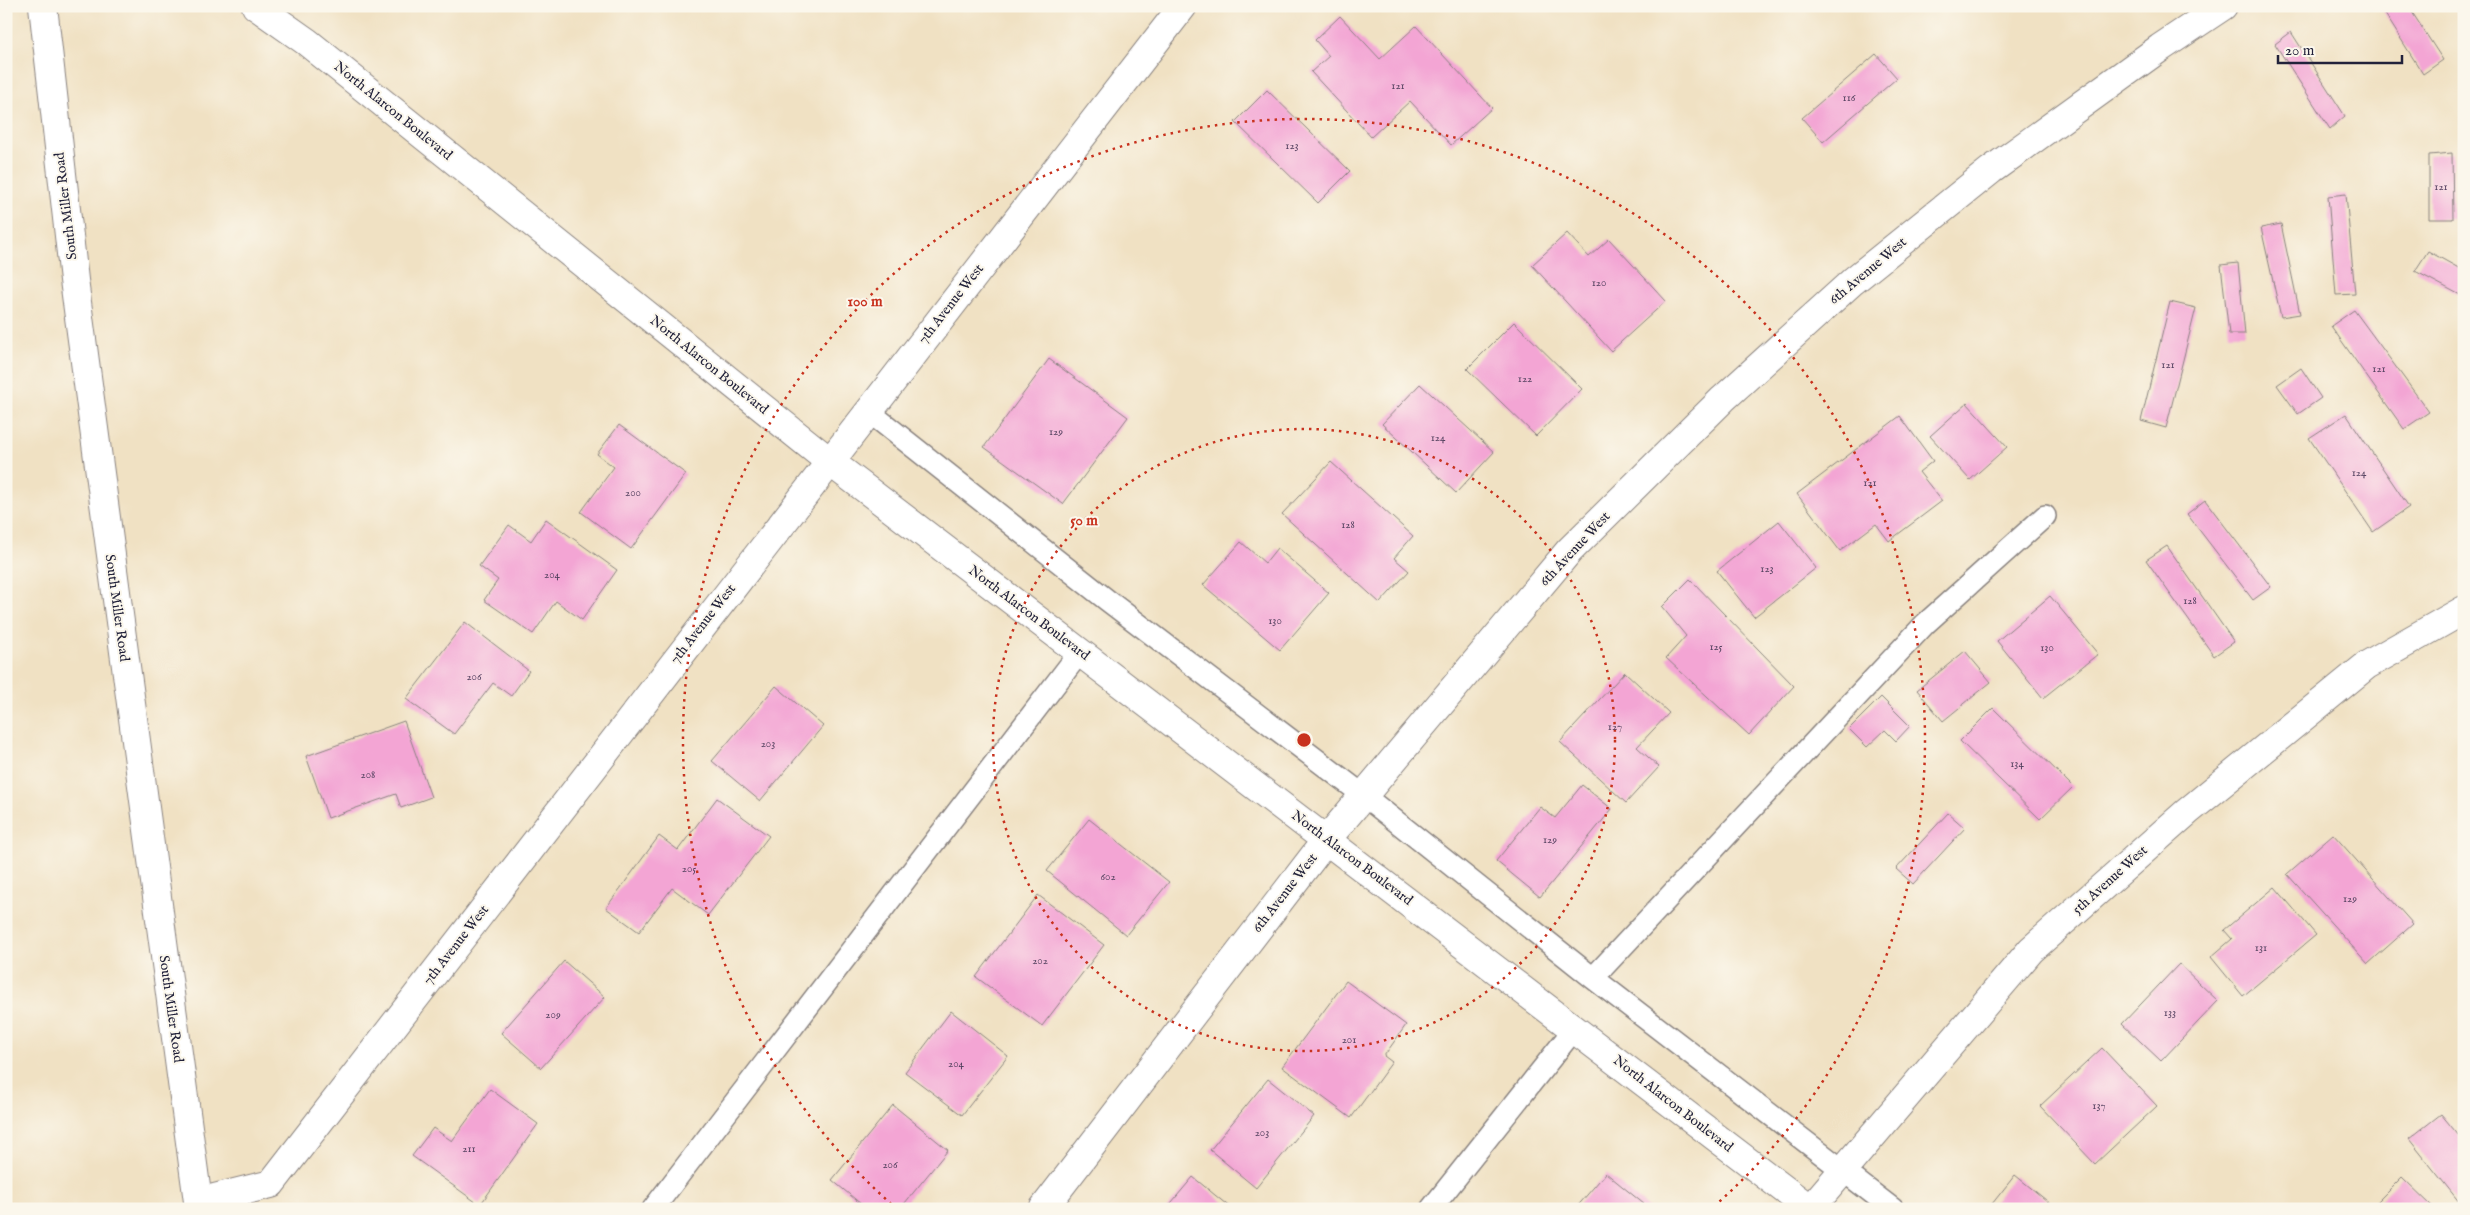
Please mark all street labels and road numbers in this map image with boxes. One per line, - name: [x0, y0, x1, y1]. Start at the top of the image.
- street label: North Alarcon Boulevard: [330, 58, 456, 165]
- street label: South Miller Road: [50, 151, 82, 261]
- street label: 6th Avenue West: [1825, 233, 1911, 309]
- street label: 7th Avenue West: [914, 260, 988, 348]
- street label: North Alarcon Boulevard: [646, 312, 772, 419]
- street label: 6th Avenue West: [1536, 508, 1614, 590]
- street label: South Miller Road: [101, 553, 134, 663]
- street label: North Alarcon Boulevard: [965, 562, 1094, 665]
- street label: 7th Avenue West: [666, 580, 740, 668]
- street label: North Alarcon Boulevard: [1288, 807, 1417, 910]
- street label: 5th Avenue West: [2069, 841, 2151, 918]
- street label: 6th Avenue West: [1248, 850, 1322, 936]
- street label: 7th Avenue West: [419, 901, 493, 989]
- street label: South Miller Road: [155, 954, 188, 1064]
- street label: North Alarcon Boulevard: [1609, 1052, 1737, 1157]

